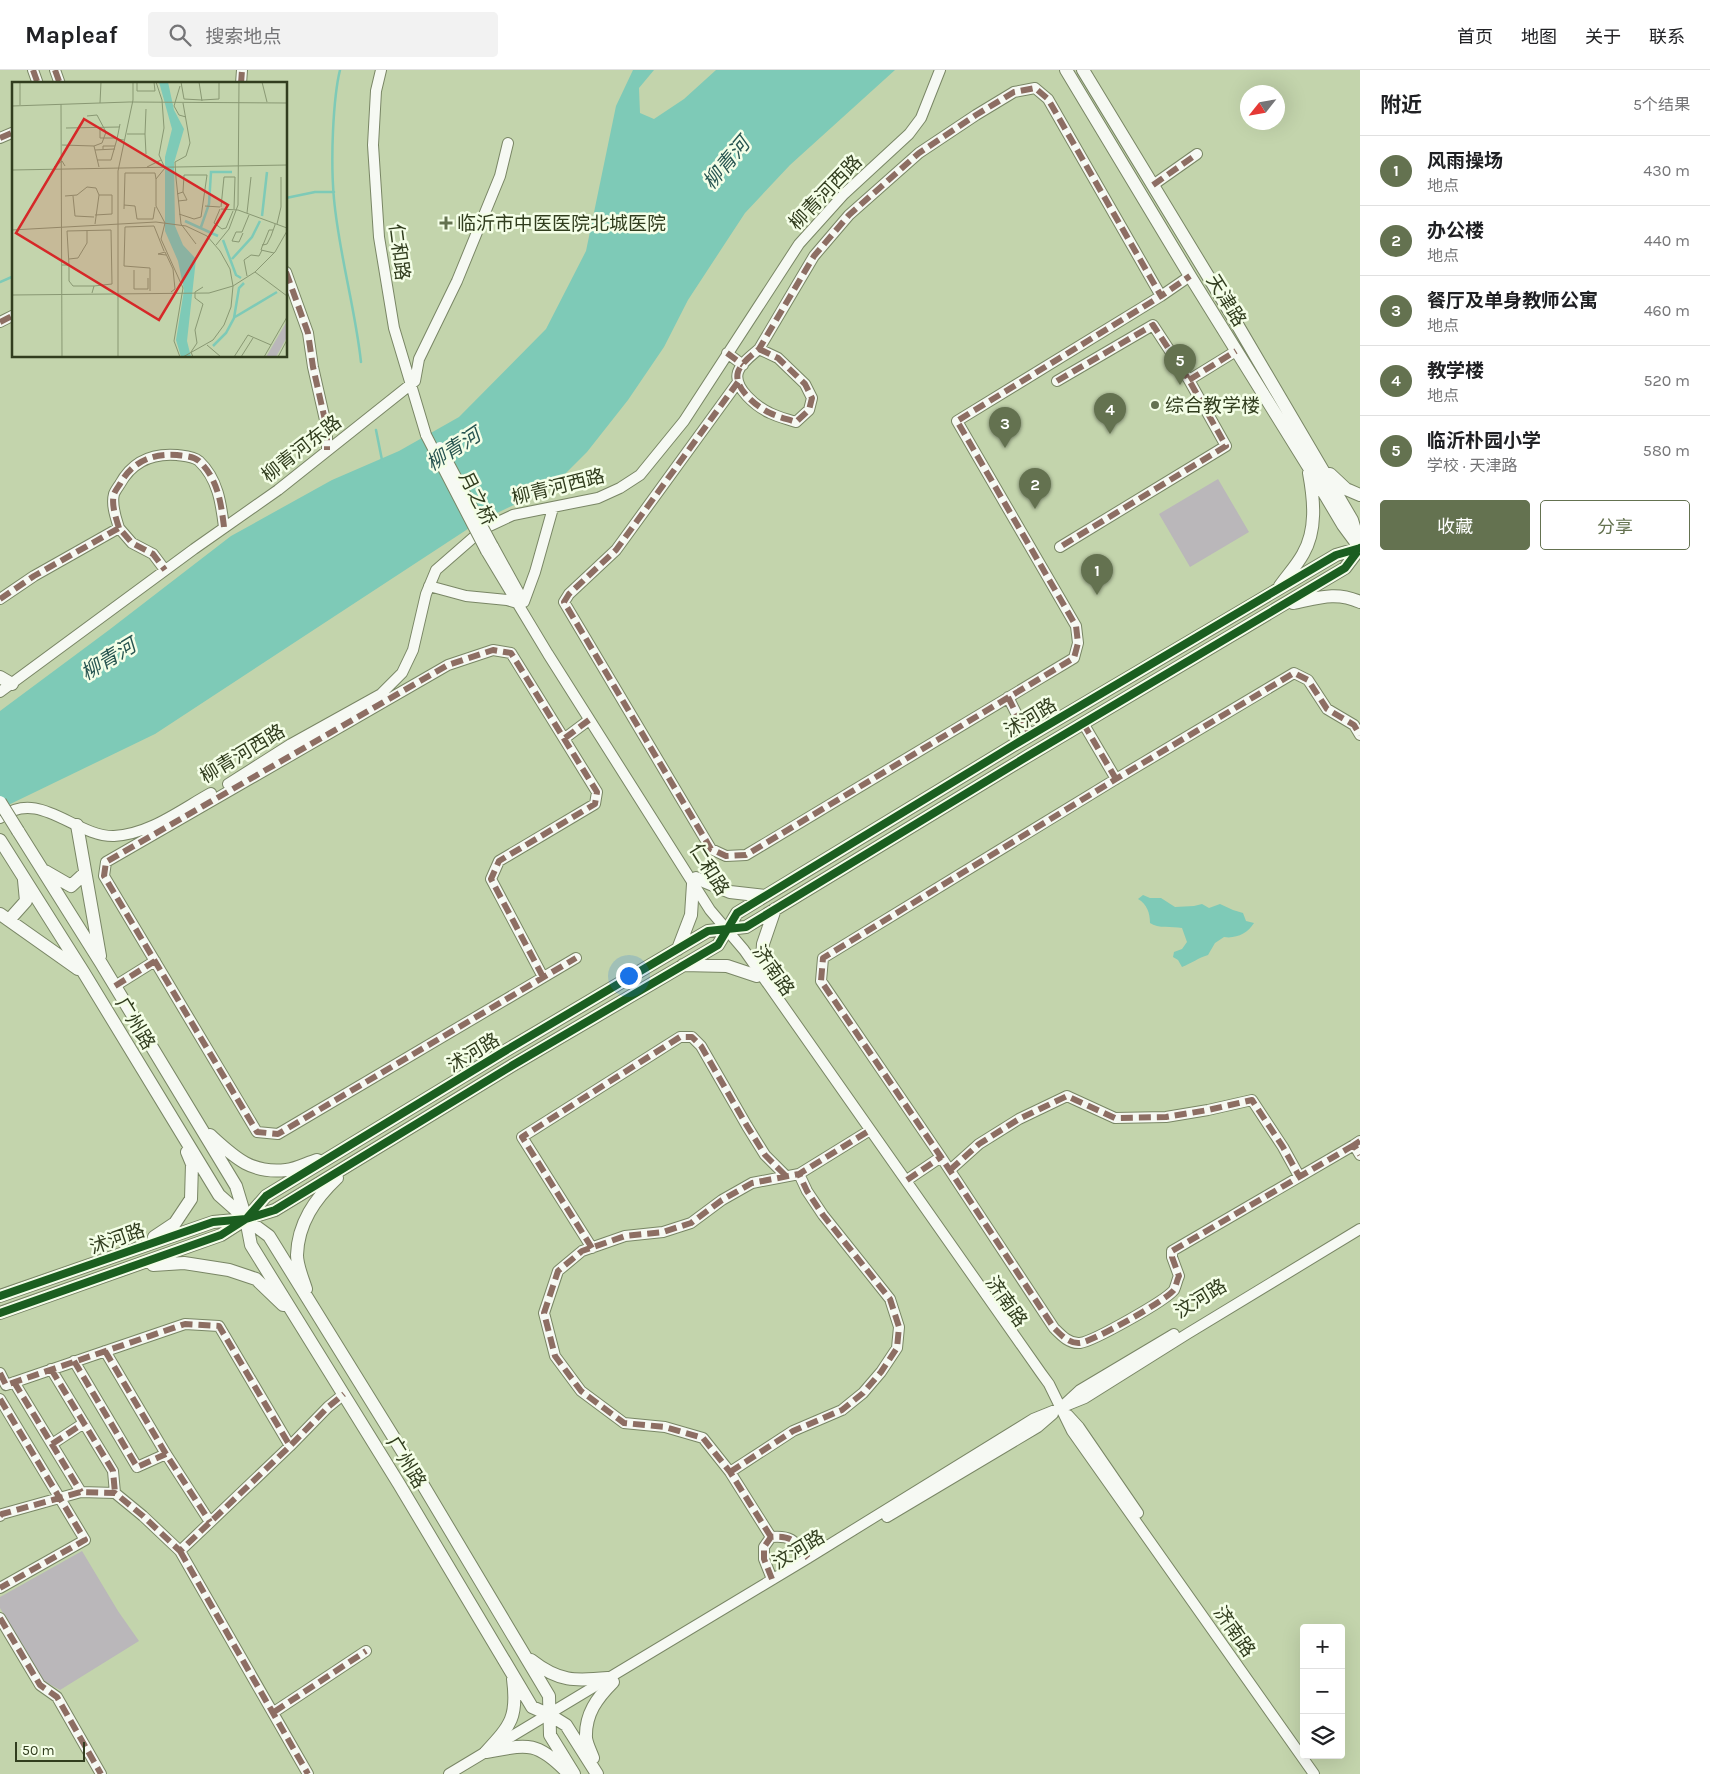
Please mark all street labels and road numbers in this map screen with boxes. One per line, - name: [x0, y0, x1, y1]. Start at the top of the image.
- street label: 柳青河西路: [785, 151, 867, 235]
- street label: 仁和路: [385, 222, 413, 282]
- street label: 天津路: [1202, 271, 1251, 331]
- street label: 柳青河东路: [257, 411, 346, 487]
- street label: 柳青河西路: [509, 465, 607, 509]
- street label: 月之桥: [454, 468, 500, 529]
- street label: 沭河路: [1000, 694, 1061, 742]
- street label: 柳青河西路: [196, 720, 289, 788]
- street label: 仁和路: [685, 840, 734, 900]
- street label: 济南路: [748, 941, 799, 1000]
- street label: 广州路: [111, 993, 159, 1054]
- street label: 沭河路: [443, 1029, 504, 1077]
- street label: 沭河路: [87, 1219, 148, 1259]
- street label: 济南路: [981, 1272, 1032, 1331]
- street label: 汶河路: [1170, 1275, 1231, 1323]
- street label: 广州路: [382, 1433, 431, 1493]
- street label: 汶河路: [768, 1526, 829, 1574]
- street label: 济南路: [1209, 1602, 1260, 1661]

